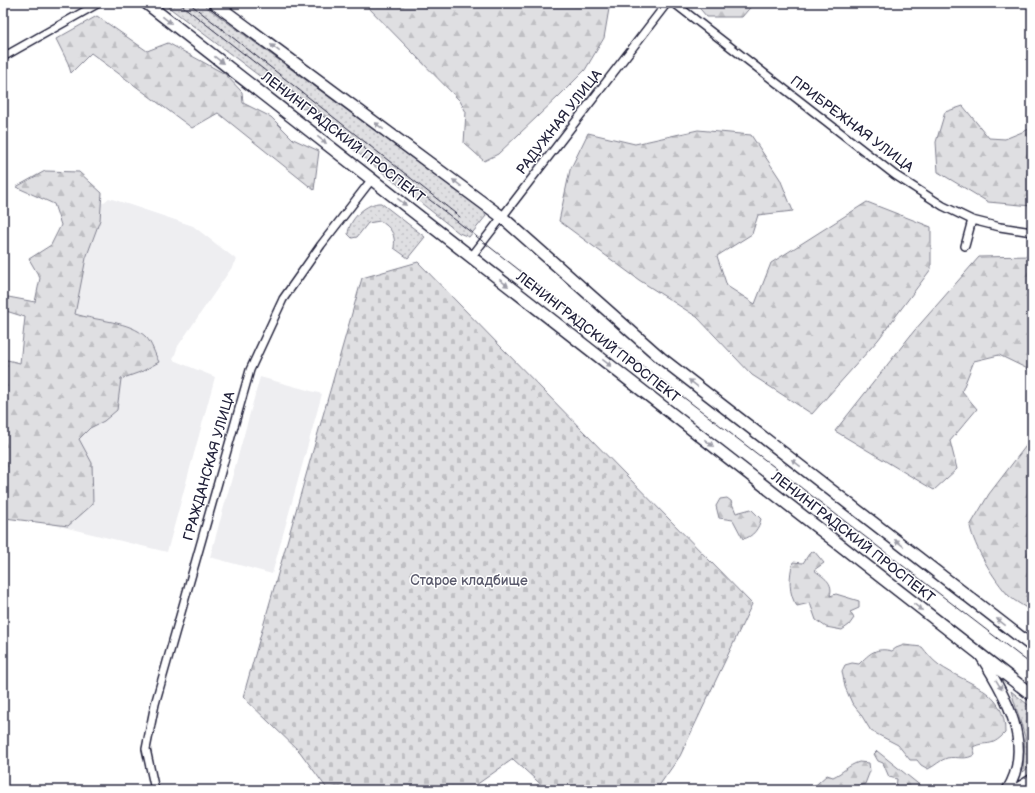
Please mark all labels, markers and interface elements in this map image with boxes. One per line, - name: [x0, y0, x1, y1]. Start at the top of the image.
- one-way arrow: [162, 15, 173, 24]
- one-way arrow: [269, 44, 280, 53]
- one-way arrow: [214, 56, 225, 65]
- street label: РАДУЖНАЯ УЛИЦА: [513, 66, 606, 178]
- street label: ЛЕНИНГРАДСКИЙ ПРОСПЕКТ: [257, 67, 429, 207]
- street label: ПРИБРЕЖНАЯ УЛИЦА: [787, 72, 917, 176]
- one-way arrow: [374, 122, 384, 130]
- one-way arrow: [317, 136, 328, 144]
- one-way arrow: [452, 179, 463, 188]
- one-way arrow: [397, 198, 408, 207]
- street label: ЛЕНИНГРАДСКИЙ ПРОСПЕКТ: [512, 267, 684, 407]
- one-way arrow: [499, 279, 510, 287]
- one-way arrow: [601, 359, 612, 368]
- one-way arrow: [688, 379, 699, 388]
- street label: ГРАЖДАНСКАЯ УЛИЦА: [180, 389, 239, 542]
- one-way arrow: [704, 439, 715, 448]
- one-way arrow: [790, 459, 801, 467]
- street label: ЛЕНИНГРАДСКИЙ ПРОСПЕКТ: [767, 467, 939, 607]
- one-way arrow: [893, 538, 904, 547]
- park label: Старое кладбище: [410, 572, 528, 589]
- one-way arrow: [913, 602, 924, 611]
- one-way arrow: [996, 618, 1007, 627]
- one-way arrow: [995, 680, 1003, 690]

